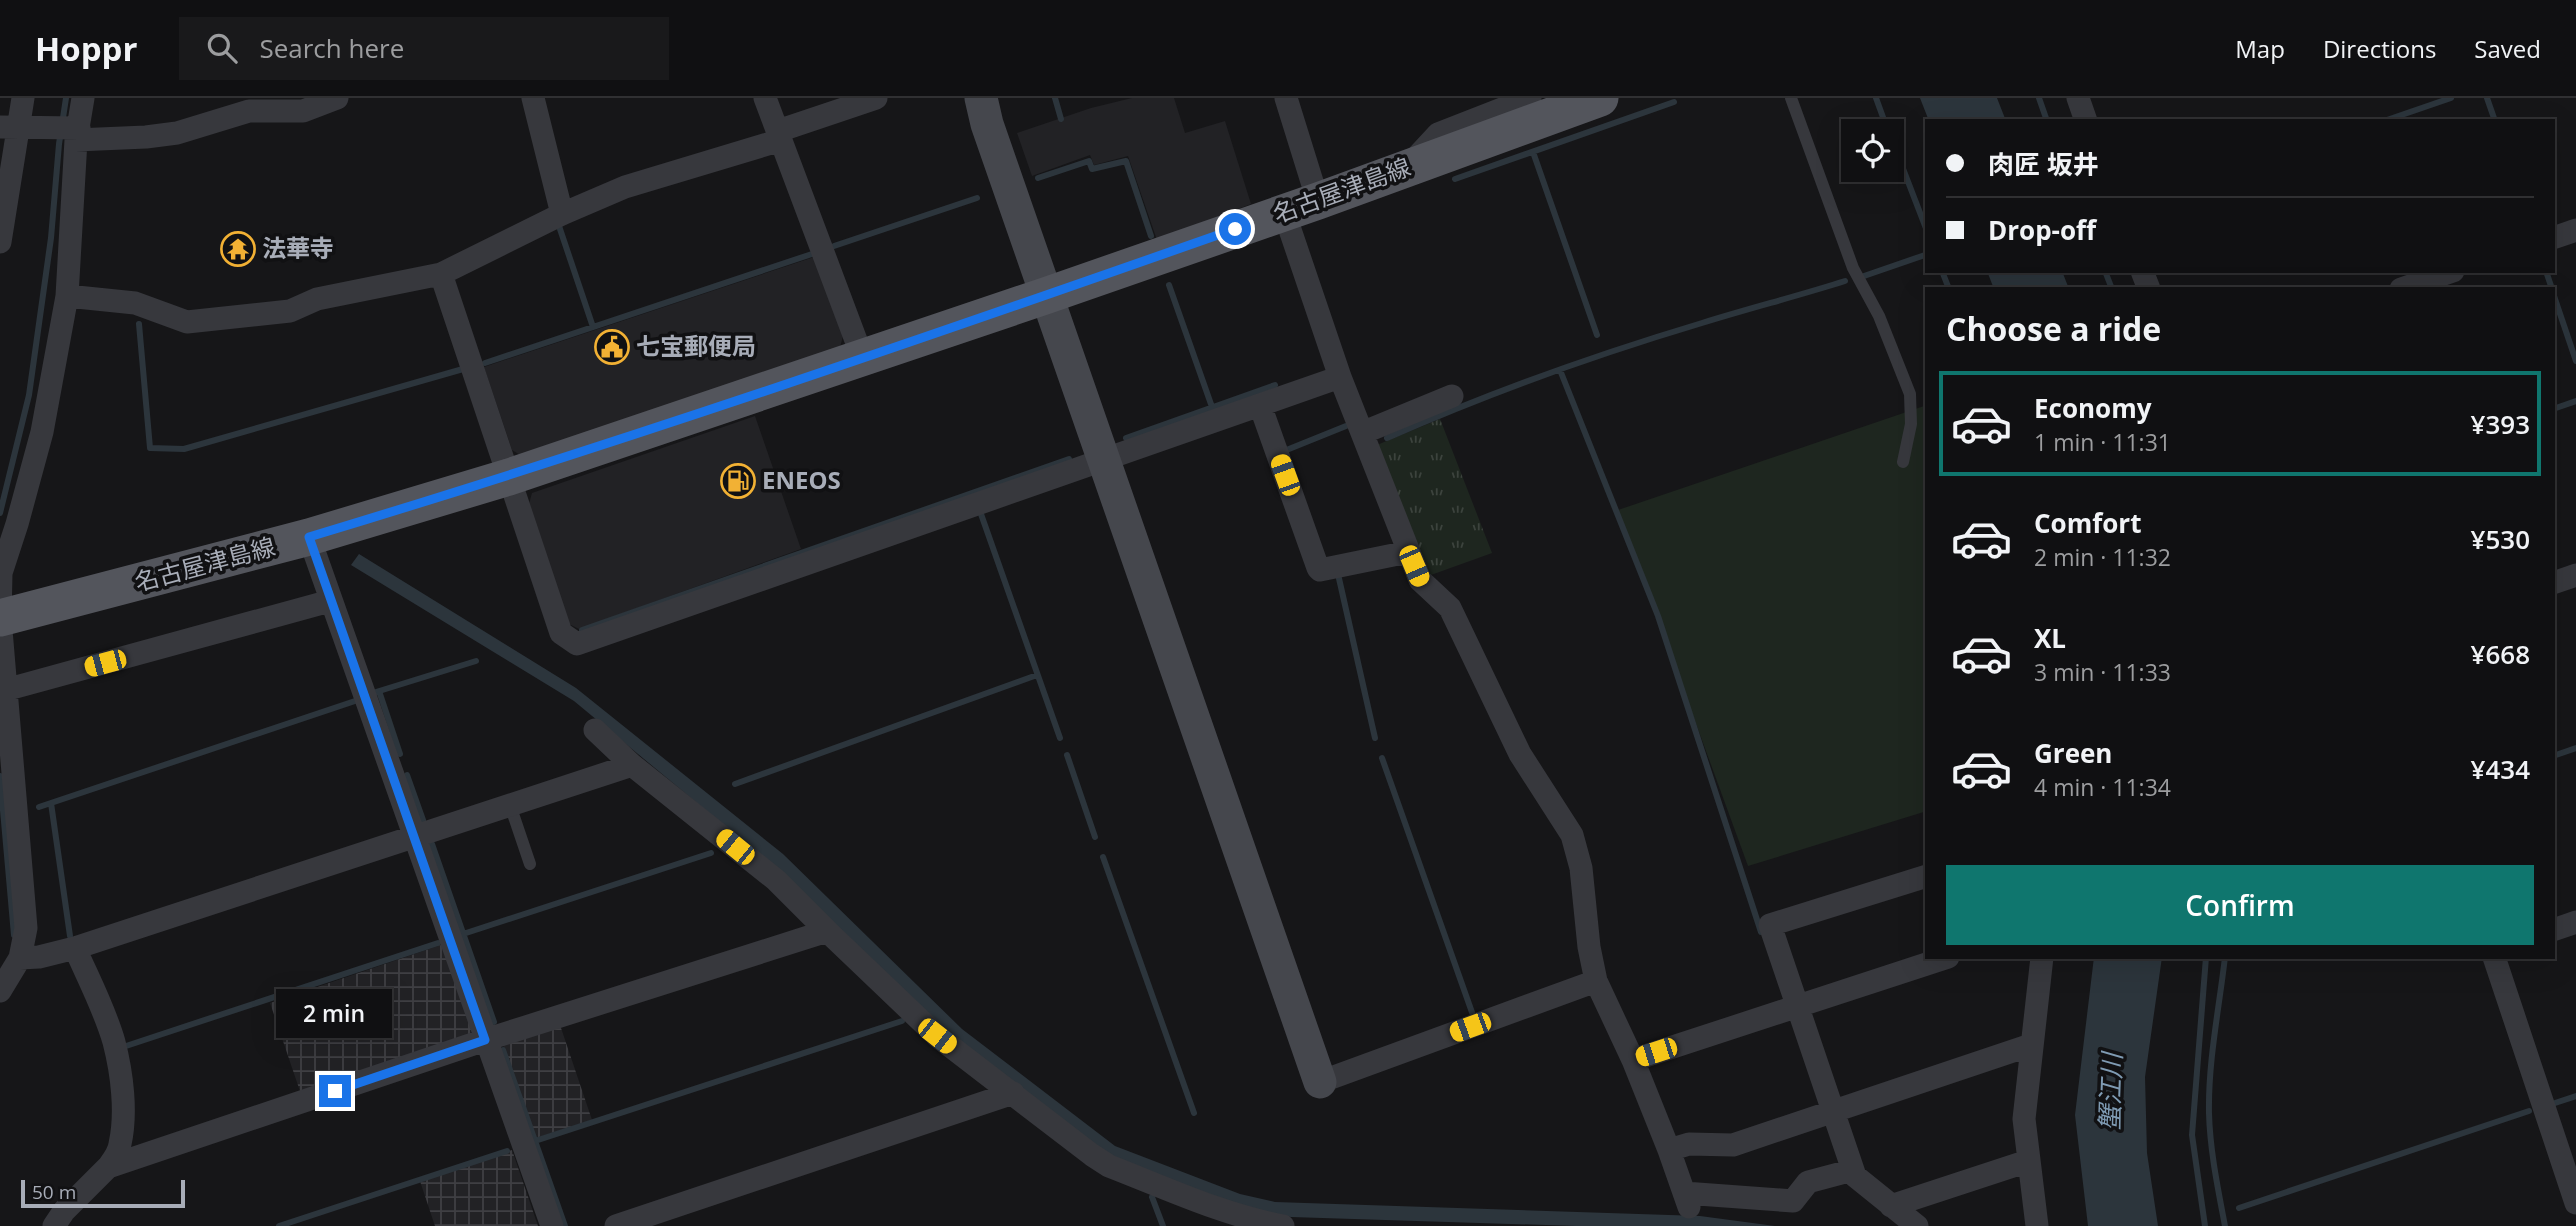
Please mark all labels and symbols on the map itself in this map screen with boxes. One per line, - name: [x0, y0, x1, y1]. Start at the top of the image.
- street label: 名古屋津島線: [1268, 149, 1415, 230]
- route start: [1219, 213, 1251, 245]
- temple icon: 法華寺: [219, 230, 257, 268]
- place label: 法華寺: [262, 231, 334, 264]
- public building icon: 七宝郵便局: [593, 328, 631, 366]
- place label: 七宝郵便局: [636, 329, 756, 362]
- car: [1268, 452, 1303, 498]
- fuel station icon: ENEOS: [719, 462, 757, 500]
- place label: ENEOS: [762, 463, 841, 496]
- street label: 名古屋津島線: [131, 529, 278, 598]
- car: [1397, 543, 1432, 589]
- car: [82, 647, 129, 679]
- car: [713, 826, 758, 868]
- callout: 2 min: [277, 990, 393, 1038]
- car: [1447, 1010, 1494, 1044]
- car: [914, 1015, 961, 1057]
- car: [1633, 1036, 1680, 1068]
- water label: 蟹江川: [2091, 1049, 2129, 1132]
- route end: [319, 1075, 351, 1107]
- scale bar: [21, 1177, 186, 1209]

